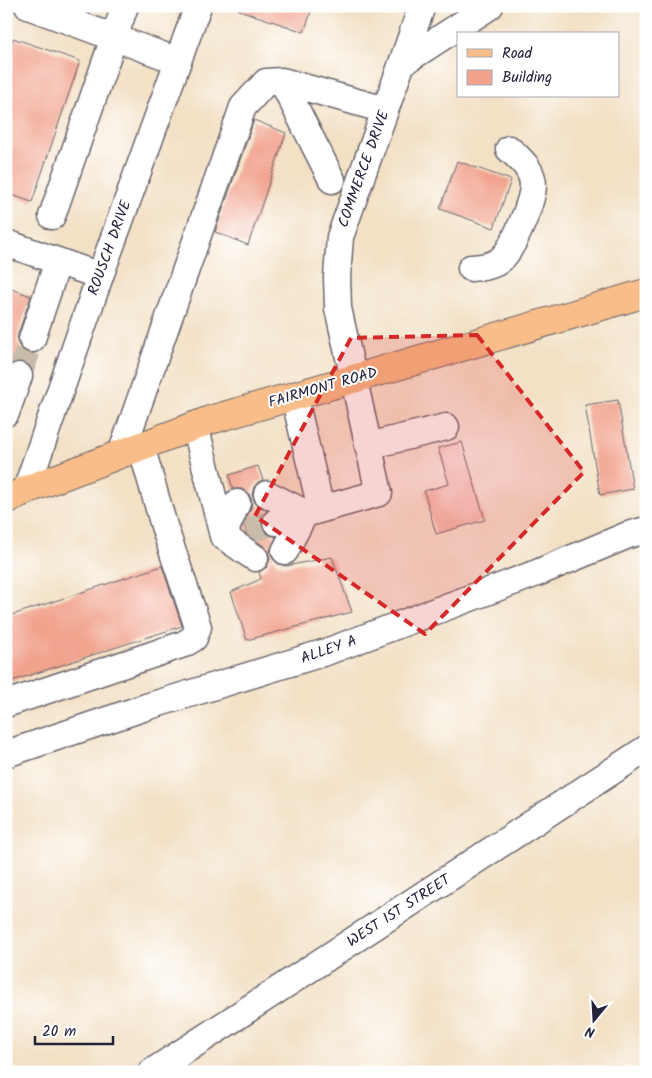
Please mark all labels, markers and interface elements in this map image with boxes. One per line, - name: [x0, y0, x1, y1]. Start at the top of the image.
- legend: [457, 32, 620, 98]
- text: Road: [502, 42, 533, 66]
- text: Building: [502, 66, 552, 90]
- street label: COMMERCE DRIVE: [332, 106, 397, 231]
- street label: ROUSCH DRIVE: [82, 196, 139, 299]
- street label: FAIRMONT ROAD: [266, 361, 381, 415]
- street label: ALLEY A: [298, 629, 360, 671]
- street label: WEST 1ST STREET: [342, 867, 457, 954]
- north arrow: [570, 996, 620, 1046]
- scale bar: [35, 1013, 112, 1045]
- text: 20 m: [42, 1020, 76, 1044]
- text: N: [583, 1020, 598, 1043]

